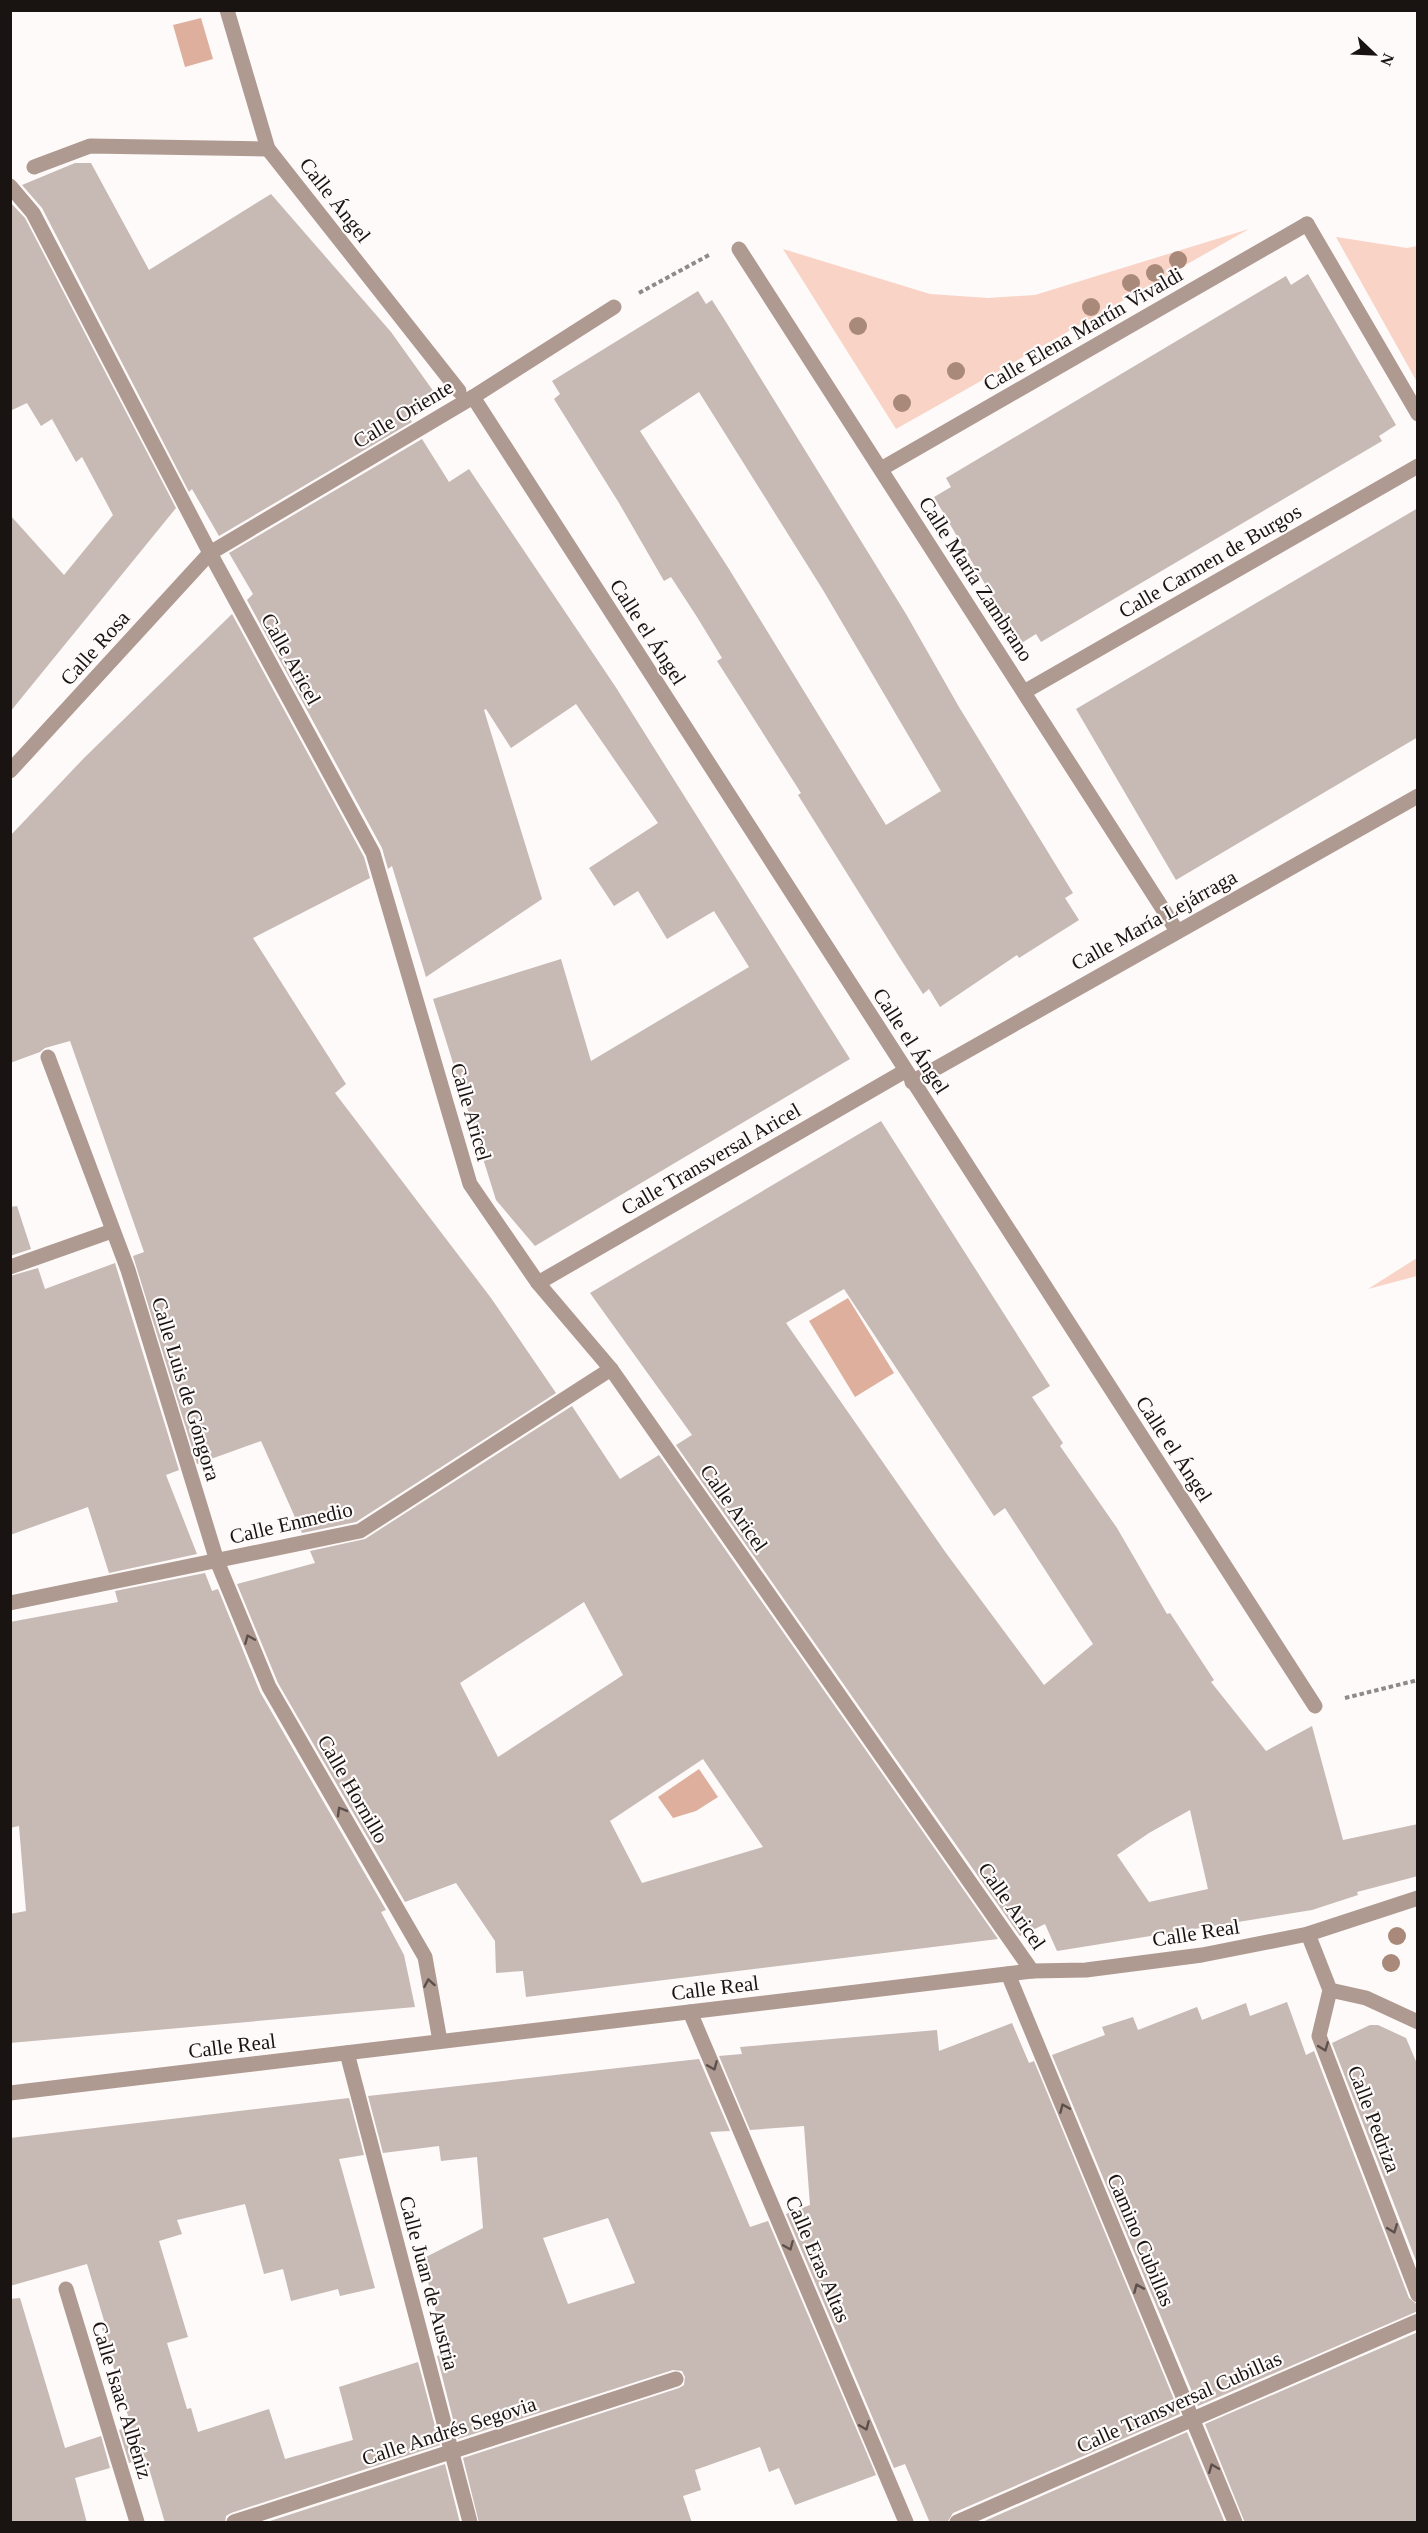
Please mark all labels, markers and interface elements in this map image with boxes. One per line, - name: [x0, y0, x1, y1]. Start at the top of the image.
- north arrow: [1344, 24, 1404, 84]
- text: N: [1377, 51, 1397, 69]
- street label: Calle Ángel: [294, 153, 376, 247]
- street label: Calle Elena Martín Vivaldi: [979, 262, 1187, 396]
- street label: Calle Oriente: [349, 375, 457, 453]
- street label: Calle María Zambrano: [914, 492, 1038, 666]
- street label: Calle Carmen de Burgos: [1115, 499, 1305, 623]
- street label: Calle el Ángel: [605, 575, 691, 690]
- street label: Calle Rosa: [55, 605, 135, 690]
- street label: Calle Aricel: [256, 609, 326, 709]
- street label: Calle María Lejárraga: [1067, 864, 1241, 975]
- street label: Calle el Ángel: [868, 984, 954, 1099]
- street label: Calle Aricel: [446, 1060, 496, 1164]
- street label: Calle Transversal Aricel: [617, 1098, 805, 1220]
- street label: Calle Luis de Góngora: [147, 1294, 226, 1484]
- street label: Calle el Ángel: [1131, 1392, 1217, 1507]
- street label: Calle Aricel: [695, 1460, 773, 1556]
- street label: Calle Enmedio: [227, 1497, 355, 1549]
- one-way arrow: [244, 1634, 256, 1645]
- street label: Calle Hornillo: [312, 1731, 394, 1847]
- one-way arrow: [337, 1807, 348, 1817]
- street label: Calle Aricel: [973, 1858, 1051, 1954]
- street label: Calle Real: [1151, 1914, 1242, 1952]
- street label: Calle Real: [670, 1971, 760, 2005]
- one-way arrow: [424, 1979, 436, 1988]
- street label: Calle Real: [187, 2029, 277, 2063]
- one-way arrow: [1316, 2041, 1329, 2052]
- one-way arrow: [706, 2060, 718, 2071]
- street label: Calle Pedriza: [1343, 2062, 1406, 2176]
- one-way arrow: [1059, 2103, 1071, 2114]
- street label: Camino Cubillas: [1102, 2170, 1180, 2310]
- street label: Calle Eras Altas: [781, 2192, 855, 2326]
- street label: Calle Juan de Austria: [394, 2193, 464, 2373]
- one-way arrow: [1385, 2223, 1398, 2234]
- one-way arrow: [782, 2240, 794, 2251]
- one-way arrow: [1133, 2284, 1145, 2295]
- street label: Calle Isaac Albéniz: [87, 2318, 157, 2482]
- street label: Calle Transversal Cubillas: [1073, 2346, 1285, 2458]
- street label: Calle Andrés Segovia: [359, 2391, 540, 2471]
- one-way arrow: [858, 2419, 870, 2430]
- one-way arrow: [1208, 2464, 1220, 2475]

